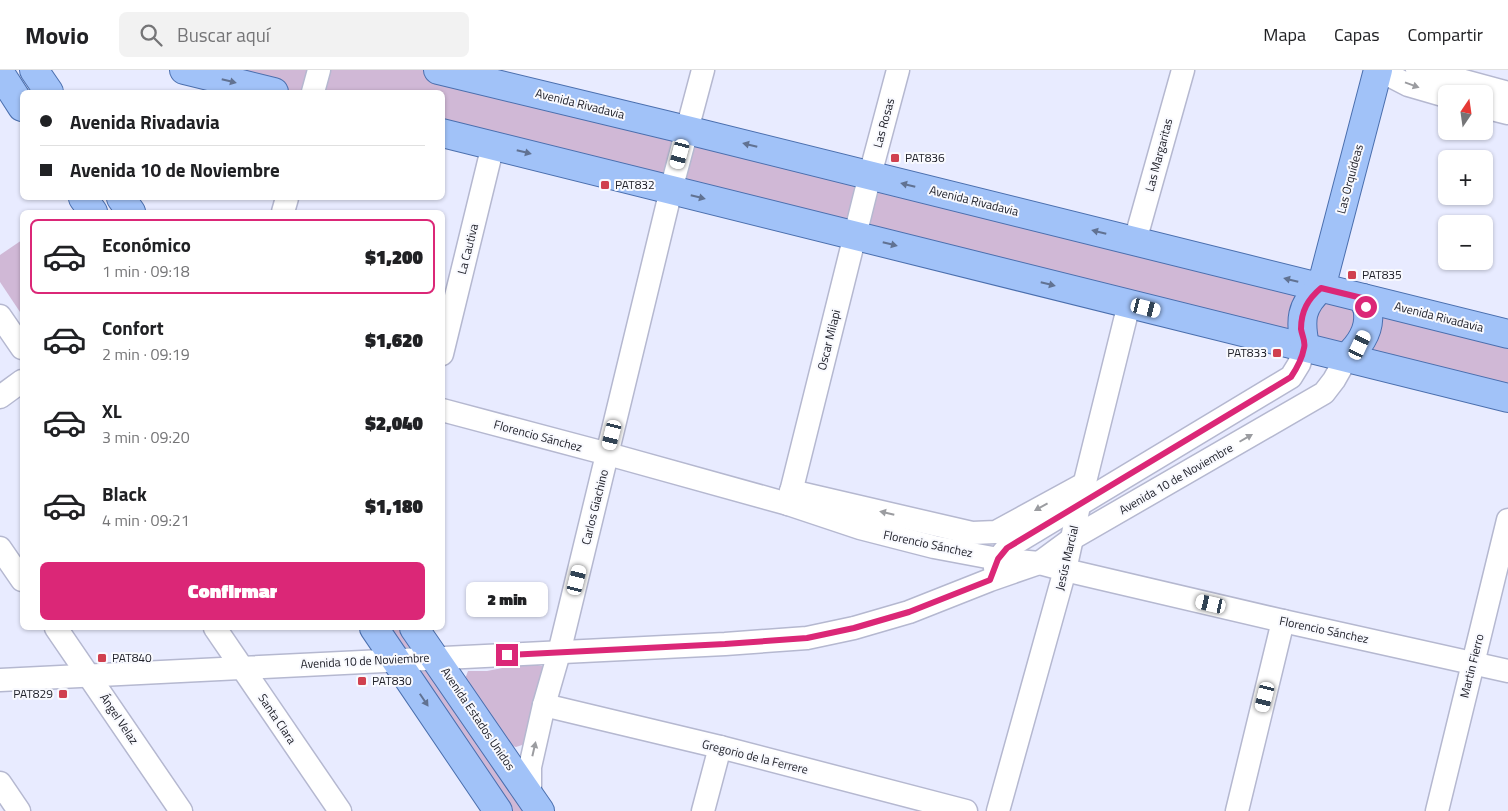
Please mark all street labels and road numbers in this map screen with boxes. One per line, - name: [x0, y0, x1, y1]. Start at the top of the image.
- street label: Avenida Rivadavia: [534, 83, 627, 124]
- street label: Las Rosas: [868, 95, 899, 150]
- street label: Las Margaritas: [1140, 116, 1177, 194]
- street label: Las Orquídeas: [1331, 142, 1368, 216]
- street label: Avenida Rivadavia: [928, 180, 1021, 221]
- street label: La Cautiva: [452, 221, 483, 276]
- street label: Avenida Rivadavia: [1393, 296, 1486, 337]
- street label: Oscar Milapi: [812, 308, 845, 372]
- street label: Florencio Sánchez: [492, 415, 585, 456]
- street label: Avenida 10 de Noviembre: [1115, 438, 1236, 519]
- street label: Carlos Giachino: [576, 467, 613, 547]
- street label: Jesús Marcial: [1050, 523, 1083, 592]
- street label: Florencio Sánchez: [882, 525, 975, 562]
- street label: Florencio Sánchez: [1278, 611, 1371, 648]
- street label: Martin Fierro: [1454, 632, 1489, 700]
- street label: Avenida 10 de Noviembre: [300, 648, 430, 673]
- street label: Avenida Estados Unidos: [437, 663, 520, 775]
- street label: Ángel Velaz: [95, 689, 144, 748]
- street label: Santa Clara: [254, 690, 301, 748]
- street label: Gregorio de la Ferrere: [700, 734, 810, 779]

